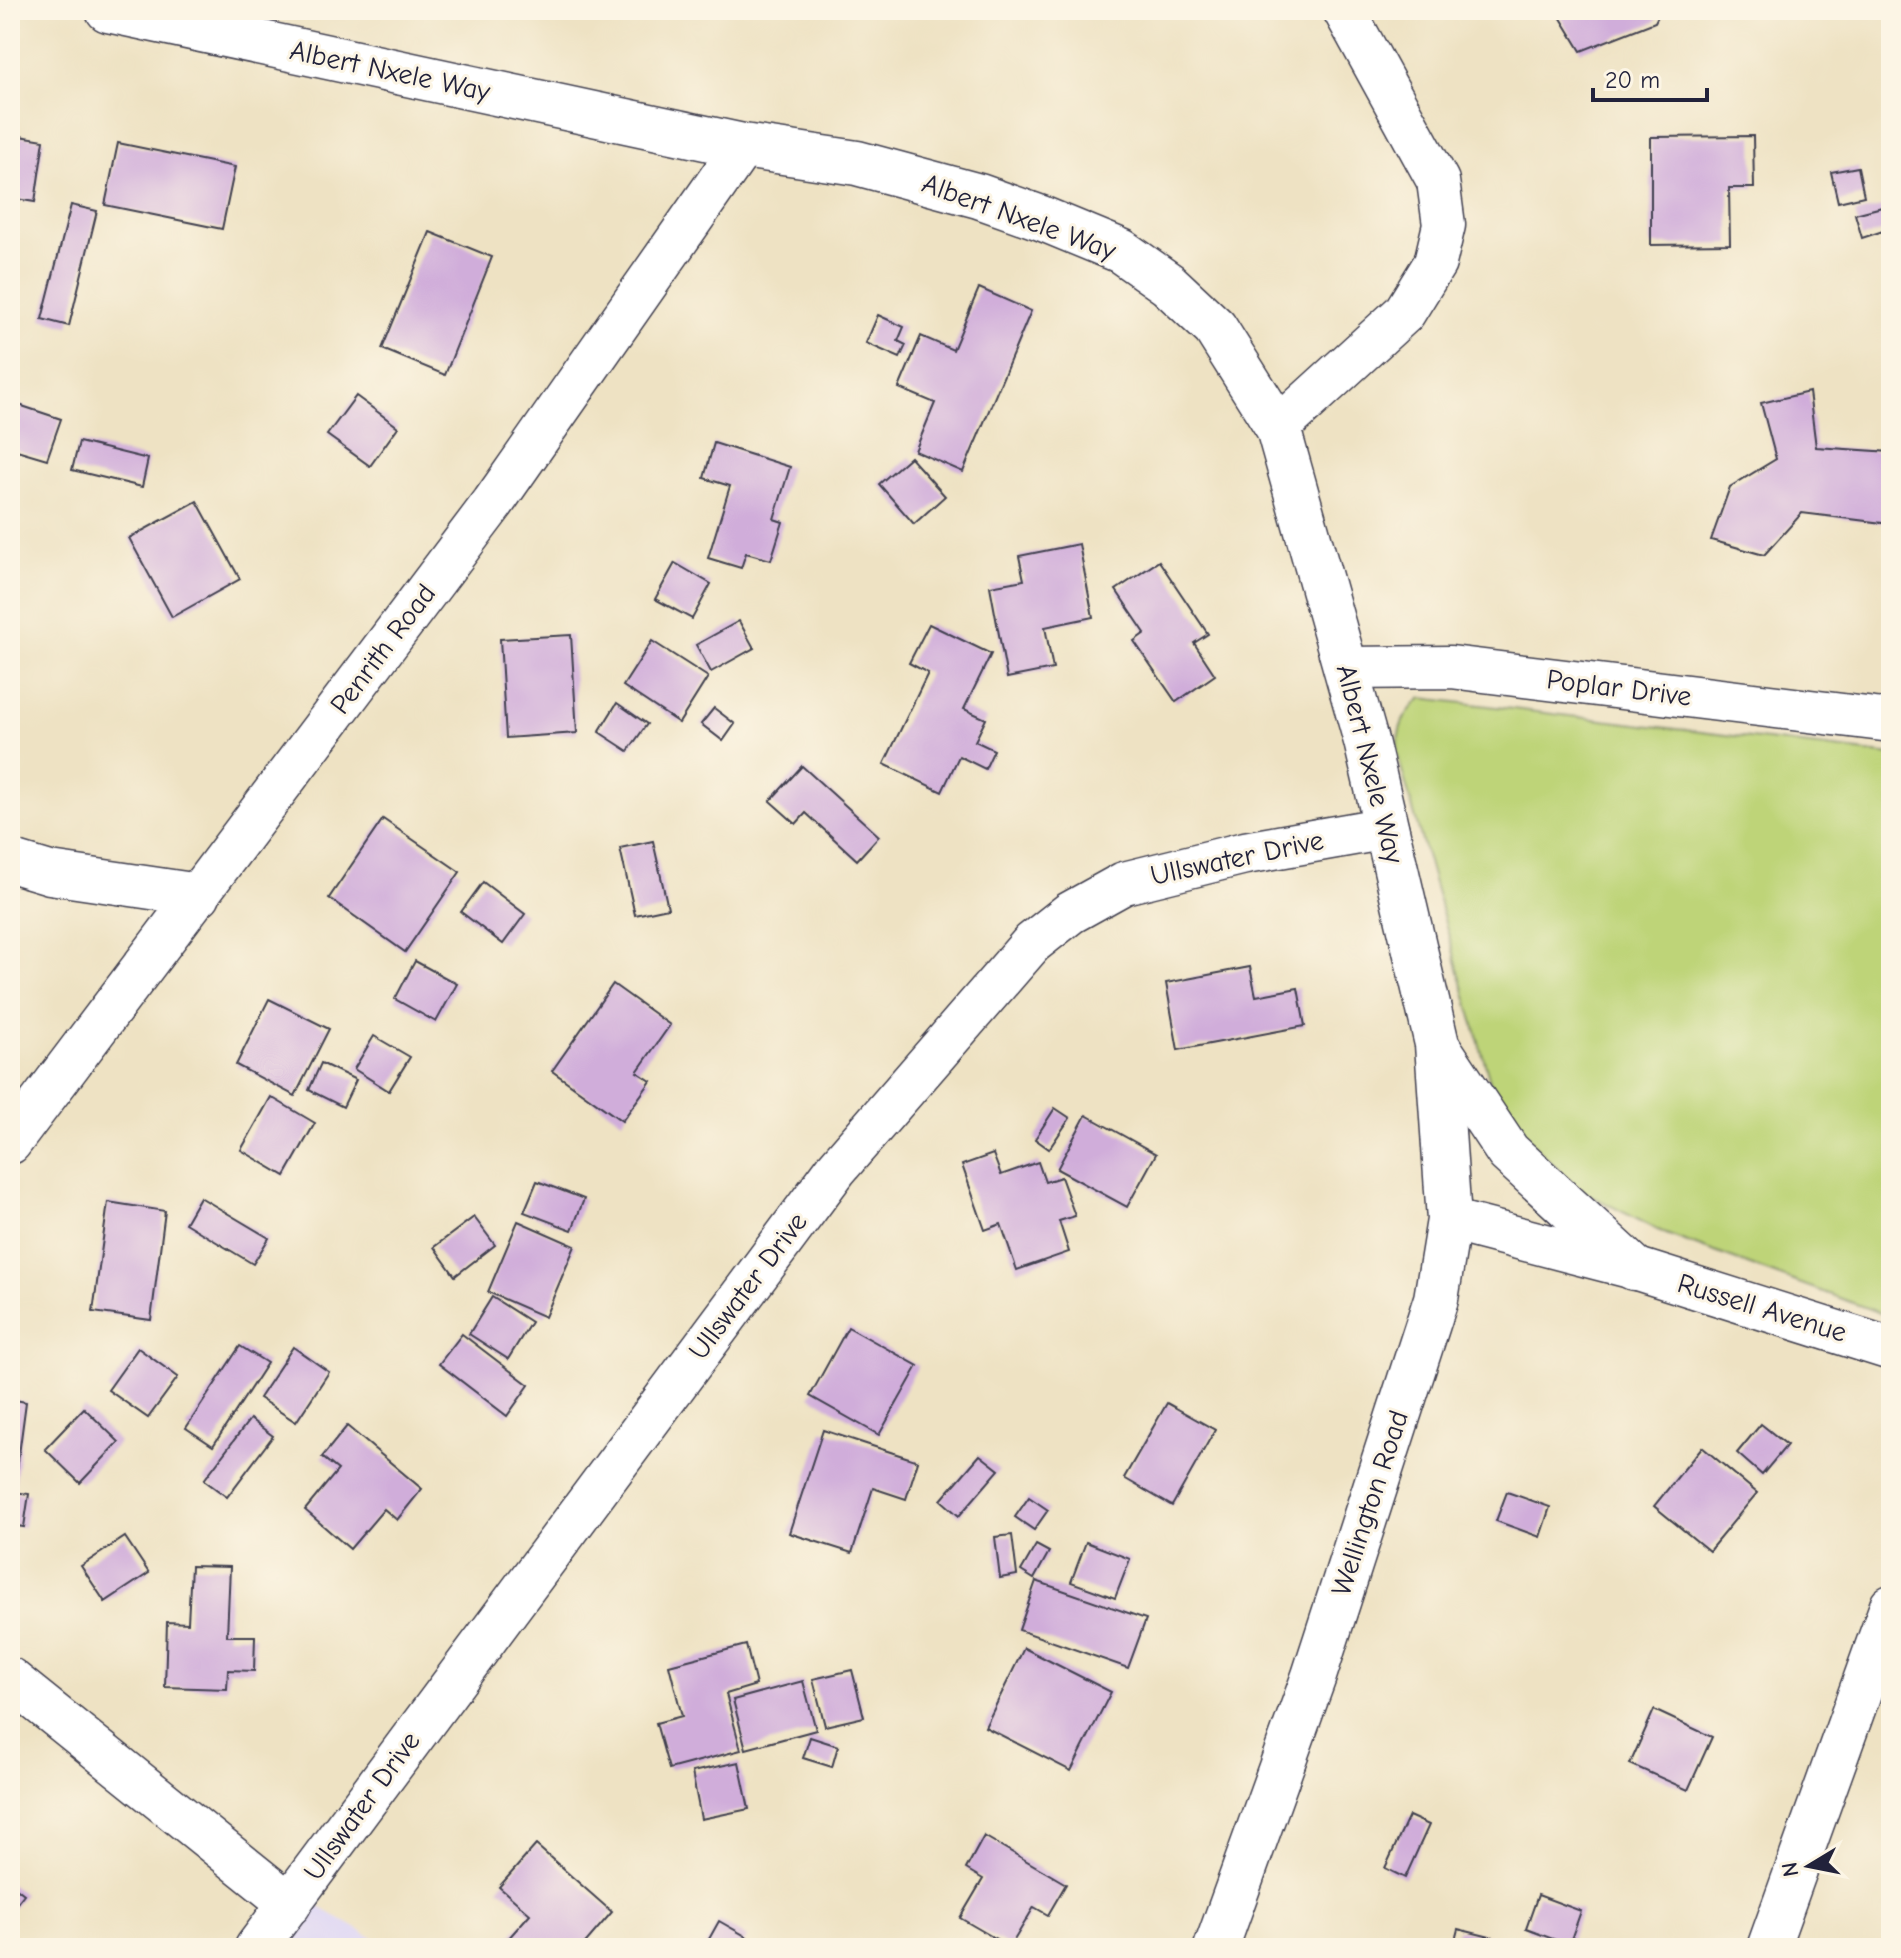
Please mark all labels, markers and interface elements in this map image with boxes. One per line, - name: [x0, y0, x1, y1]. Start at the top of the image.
- street label: Albert Nxele Way: [287, 34, 493, 108]
- scale bar: [1593, 52, 1707, 102]
- text: 20 m: [1605, 66, 1660, 94]
- street label: Albert Nxele Way: [918, 167, 1121, 267]
- street label: Penrith Road: [324, 578, 442, 720]
- street label: Albert Nxele Way: [1330, 661, 1410, 867]
- street label: Poplar Drive: [1545, 663, 1693, 713]
- street label: Ullswater Drive: [1148, 824, 1326, 892]
- street label: Ullswater Drive: [682, 1206, 814, 1366]
- street label: Russell Avenue: [1674, 1267, 1850, 1349]
- street label: Wellington Road: [1325, 1406, 1415, 1600]
- street label: Ullswater Drive: [297, 1725, 427, 1887]
- north arrow: [1769, 1826, 1849, 1906]
- text: N: [1776, 1860, 1804, 1879]

